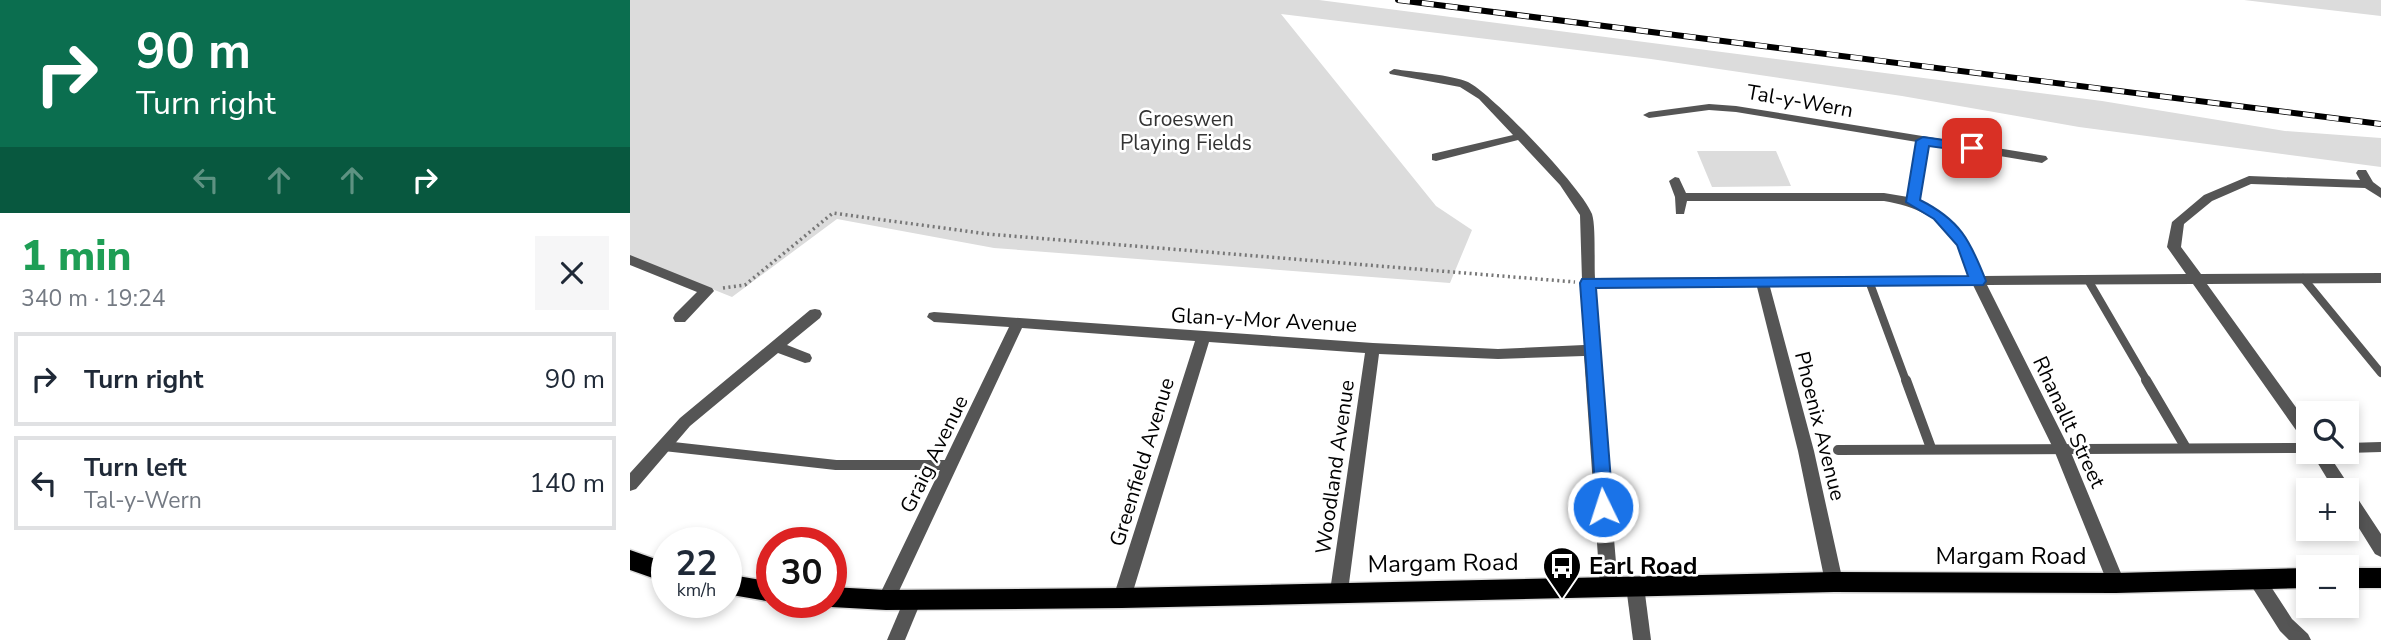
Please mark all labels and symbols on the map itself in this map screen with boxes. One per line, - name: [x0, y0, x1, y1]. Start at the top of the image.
- street label: Tal-y-Wern: [1745, 78, 1855, 124]
- park label: Groeswen Playing Fields: [1120, 105, 1252, 157]
- pin: [1942, 118, 2002, 178]
- street label: Glan-y-Mor Avenue: [1170, 301, 1358, 339]
- street label: Phoenix Avenue: [1788, 348, 1852, 504]
- street label: Rhanallt Street: [2026, 352, 2112, 493]
- street label: Greenfield Avenue: [1103, 374, 1181, 550]
- street label: Woodland Avenue: [1309, 378, 1361, 556]
- street label: Graig Avenue: [893, 390, 975, 518]
- position arrow: [1566, 470, 1640, 544]
- speed limit sign: 30: [756, 527, 847, 618]
- street label: Margam Road: [1935, 540, 2087, 572]
- bus stop icon: Earl Road: [1541, 545, 1583, 600]
- street label: Margam Road: [1367, 546, 1519, 580]
- place label: Earl Road: [1589, 550, 1697, 582]

